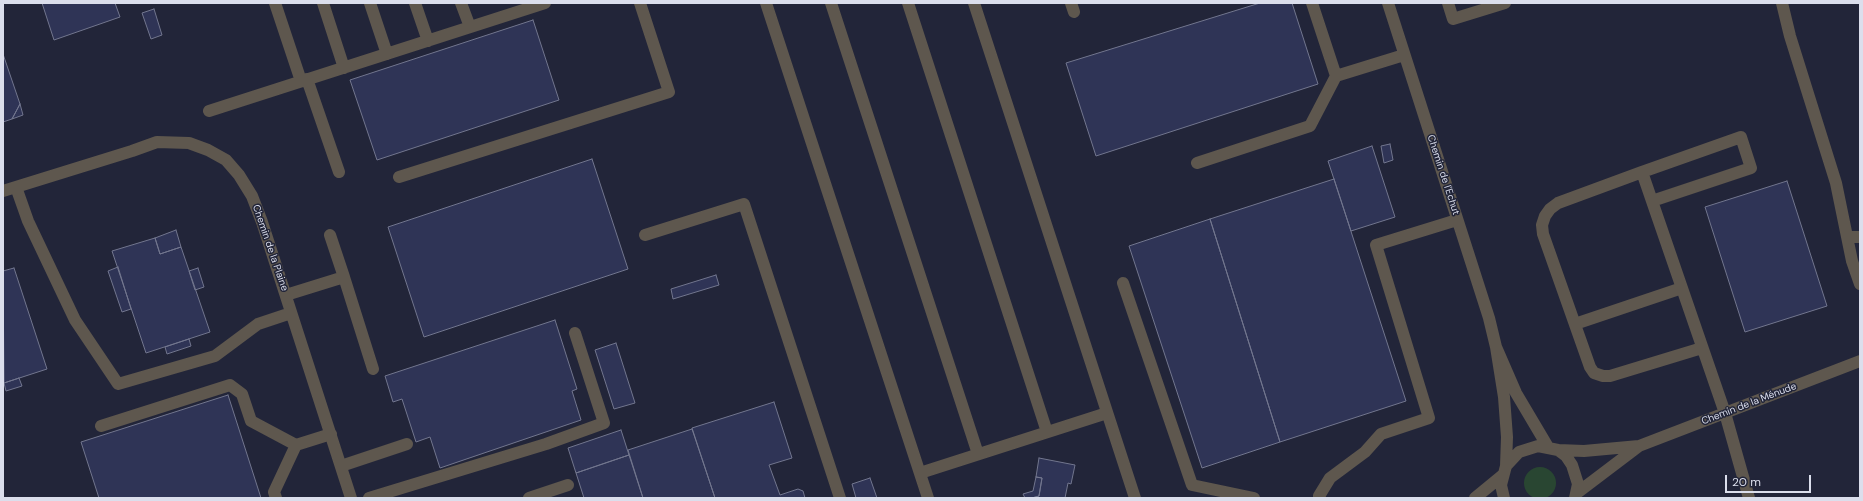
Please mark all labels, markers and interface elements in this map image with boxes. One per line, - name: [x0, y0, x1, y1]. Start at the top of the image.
- street label: Chemin de l'Echut: [1424, 133, 1462, 217]
- street label: Chemin de la Plaine: [250, 203, 290, 293]
- street label: Chemin de la Ménude: [1700, 380, 1798, 428]
- scale bar: [1727, 467, 1813, 493]
- text: 20 m: [1732, 474, 1761, 490]

